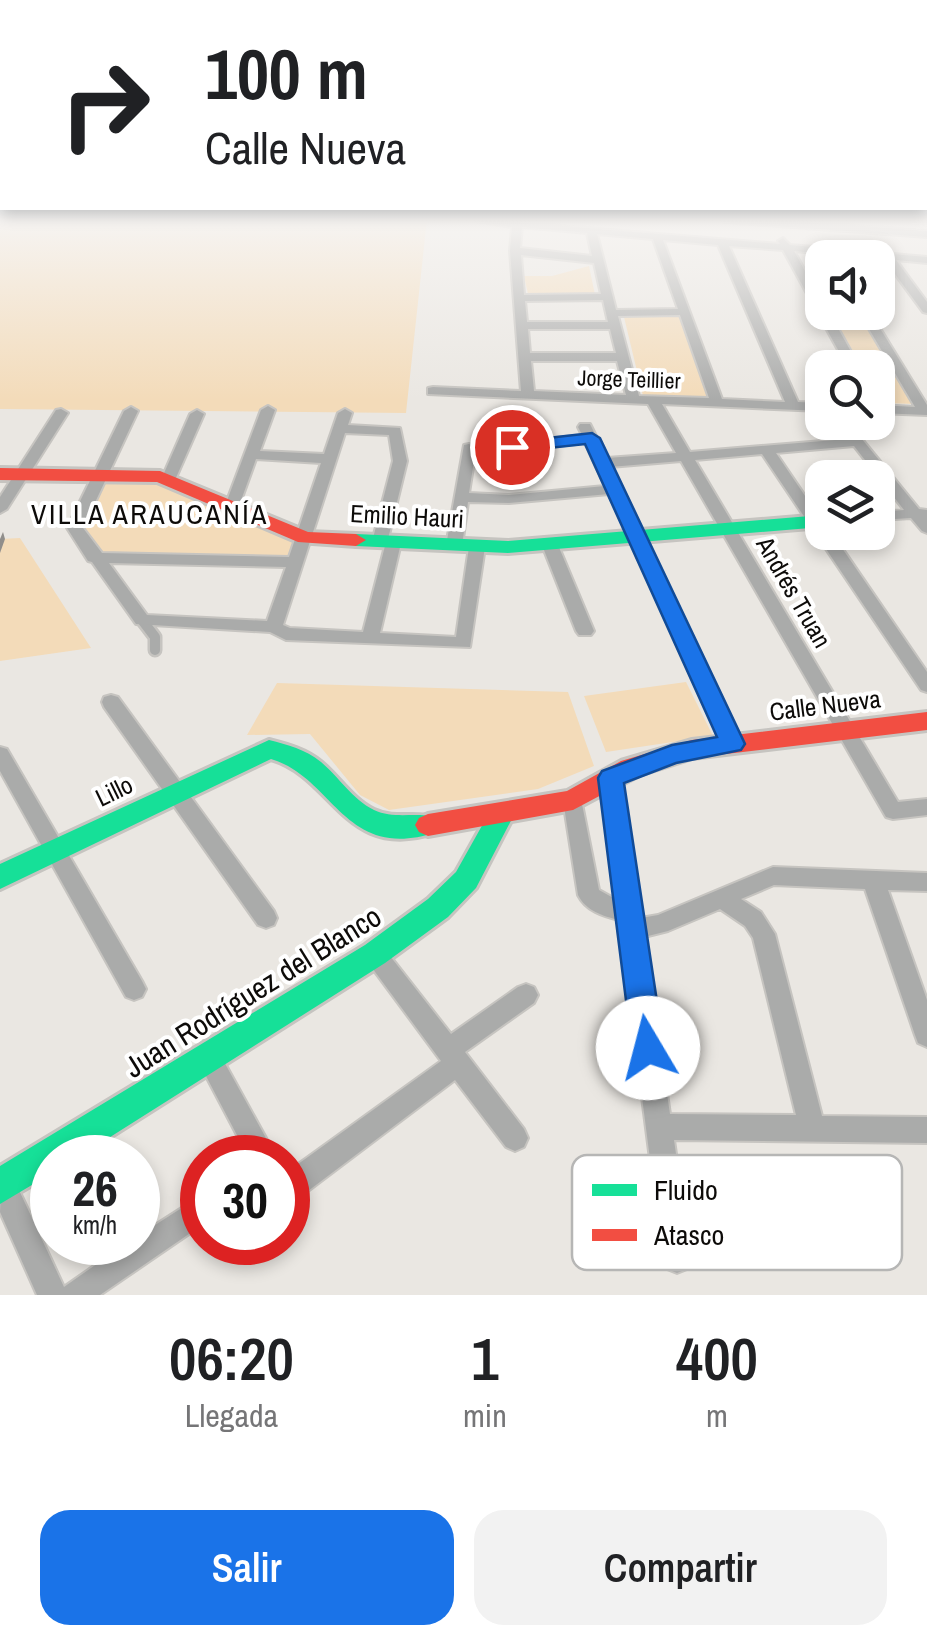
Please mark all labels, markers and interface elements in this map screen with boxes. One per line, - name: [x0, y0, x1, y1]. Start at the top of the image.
- text: 100 m: [205, 27, 368, 121]
- icon: right: [40, 40, 170, 170]
- text: Calle Nueva: [205, 117, 406, 178]
- map controls: [805, 240, 895, 550]
- button: sound: [805, 240, 895, 330]
- button: search: [805, 350, 895, 440]
- street label: Jorge Teillier: [577, 362, 681, 396]
- pin: [470, 405, 555, 490]
- icon: arrive: [485, 420, 540, 475]
- button: layers: [805, 460, 895, 550]
- district label: VILLA ARAUCANÍA: [31, 495, 269, 533]
- street label: Emilio Hauri: [349, 496, 465, 536]
- street label: Andrés Truan: [748, 529, 839, 654]
- street label: Calle Nueva: [768, 681, 883, 729]
- street label: Lillo: [90, 767, 138, 815]
- street label: Juan Rodríguez del Blanco: [117, 896, 388, 1086]
- position arrow: [596, 996, 700, 1100]
- speed limit sign: 30: [180, 1135, 310, 1265]
- text: 26: [72, 1154, 118, 1222]
- legend: [572, 1155, 902, 1270]
- text: Fluido: [654, 1171, 718, 1209]
- text: km/h: [73, 1208, 117, 1242]
- text: Atasco: [653, 1216, 724, 1254]
- text: 06:20: [169, 1318, 294, 1399]
- text: 1: [471, 1318, 499, 1399]
- text: 400: [676, 1318, 758, 1399]
- text: Llegada: [185, 1394, 278, 1437]
- text: min: [463, 1394, 507, 1437]
- text: m: [706, 1394, 728, 1437]
- button: Salir: [40, 1510, 454, 1625]
- button: Compartir: [474, 1510, 887, 1625]

